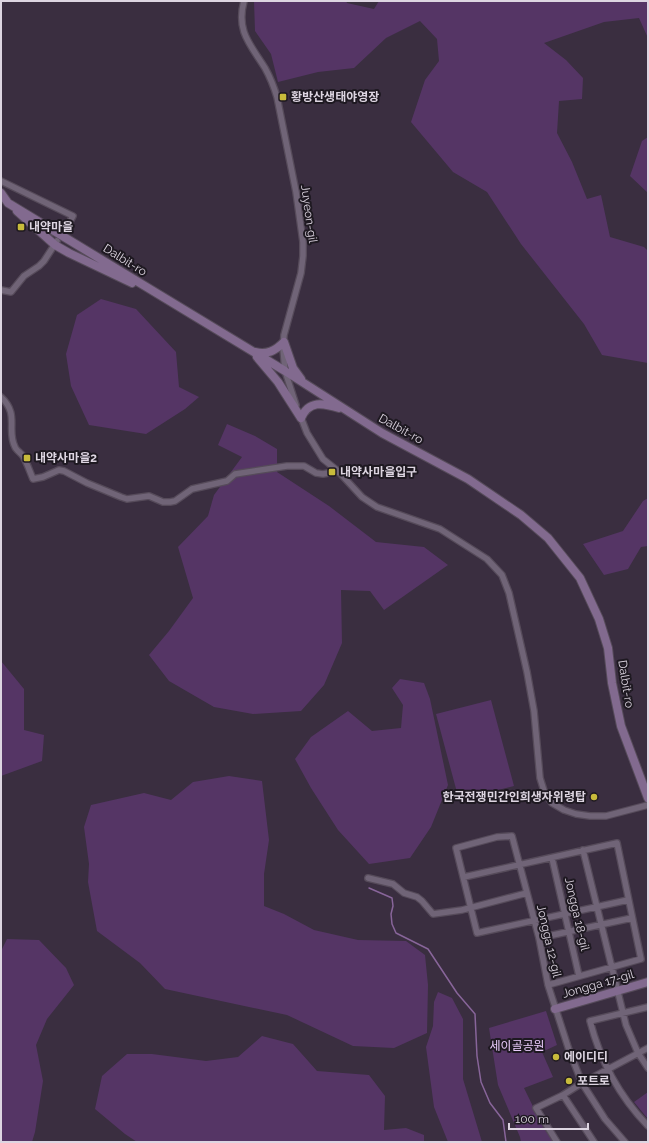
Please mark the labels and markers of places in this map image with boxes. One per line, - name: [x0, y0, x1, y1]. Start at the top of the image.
- place label: 황방산생태야영장: [291, 90, 379, 104]
- marker: 황방산생태야영장: [278, 92, 288, 102]
- place label: 내약마을: [29, 220, 73, 234]
- marker: 내약마을: [16, 222, 26, 232]
- place label: 내약사마을2: [35, 451, 97, 465]
- marker: 내약사마을2: [22, 453, 32, 463]
- place label: 내약사마을입구: [340, 465, 417, 479]
- marker: 내약사마을입구: [327, 467, 337, 477]
- place label: 한국전쟁민간인희생자위령탑: [442, 790, 586, 804]
- marker: 한국전쟁민간인희생자위령탑: [589, 792, 599, 802]
- place label: 에이디디: [564, 1050, 608, 1064]
- marker: 에이디디: [551, 1052, 561, 1062]
- place label: 포트로: [577, 1074, 610, 1088]
- marker: 포트로: [564, 1076, 574, 1086]

